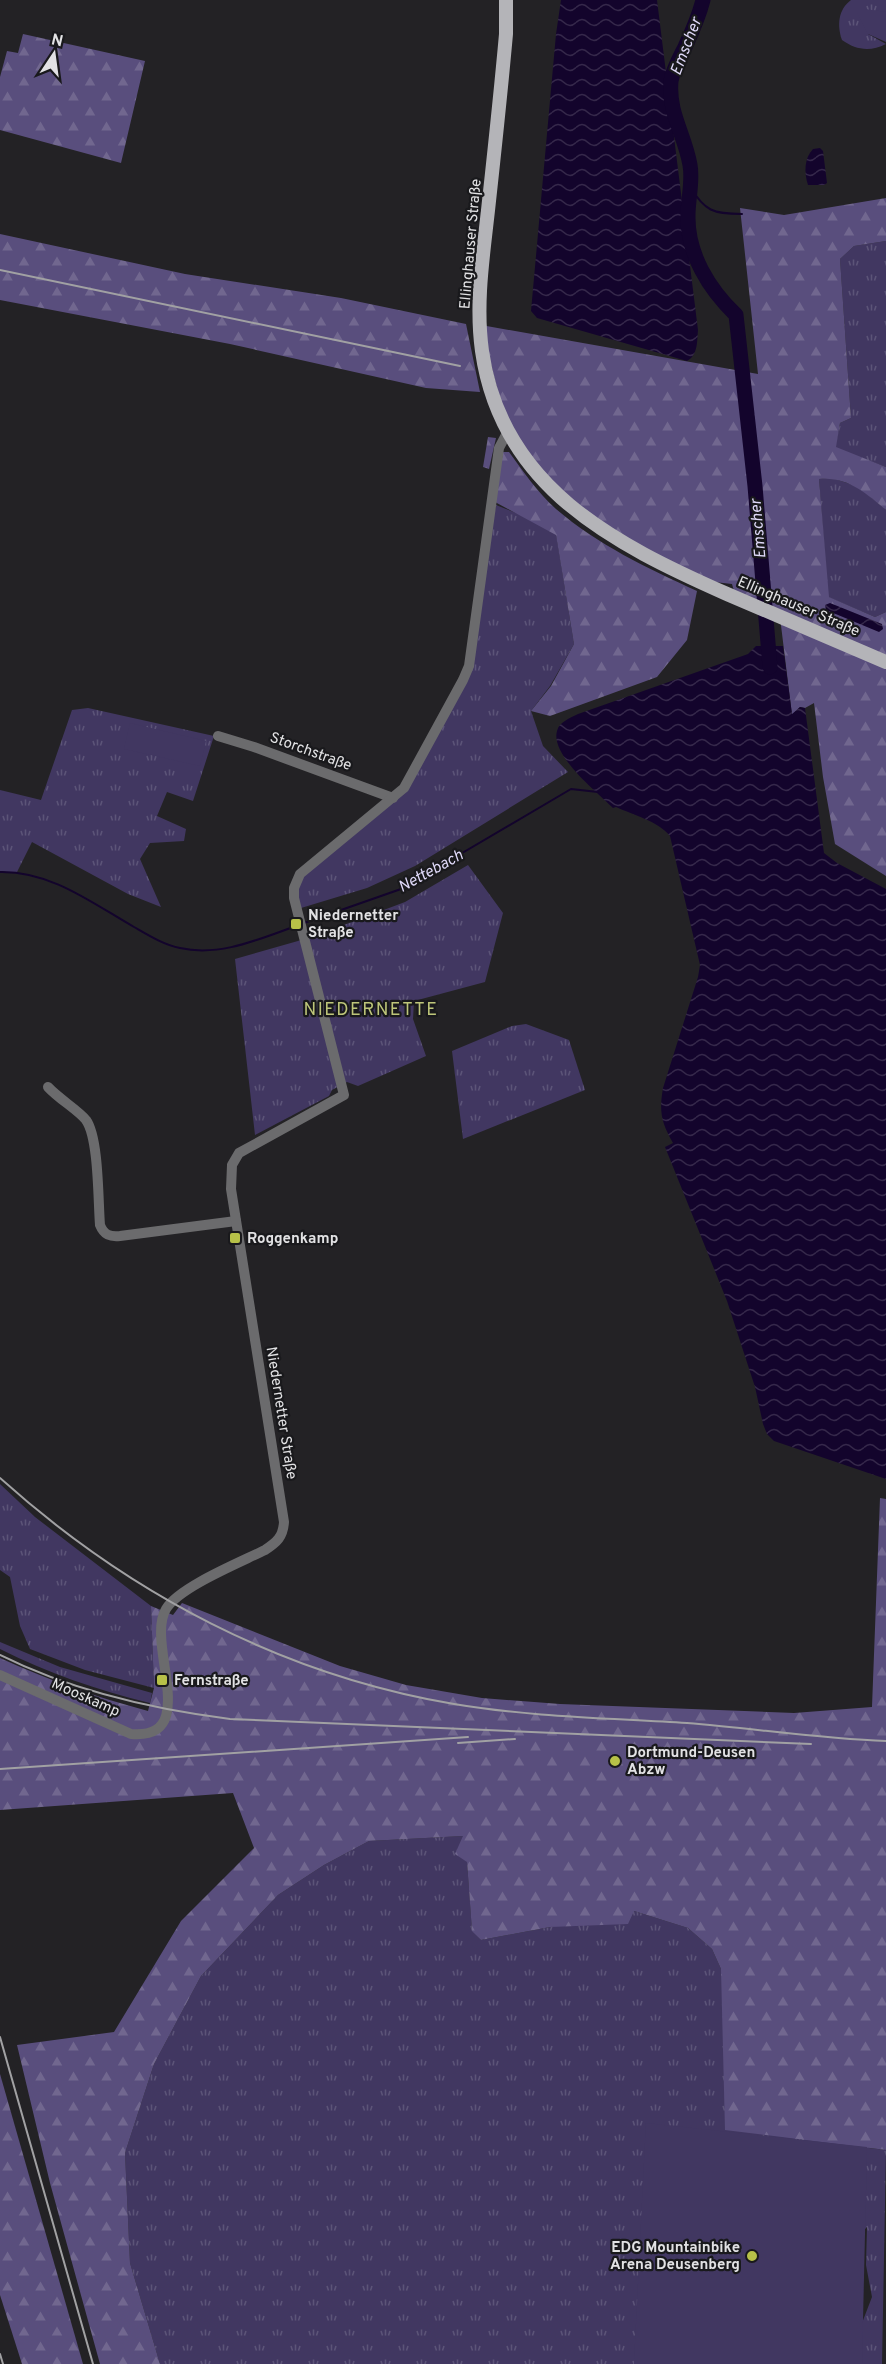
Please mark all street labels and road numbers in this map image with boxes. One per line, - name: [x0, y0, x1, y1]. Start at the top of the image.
- street label: Ellinghauser Straße: [456, 178, 487, 310]
- street label: Ellinghauser Straße: [735, 573, 862, 642]
- street label: Storchstraße: [267, 729, 354, 776]
- street label: Niedernetter Straße: [261, 1346, 300, 1481]
- street label: Mooskamp: [48, 1675, 123, 1722]

